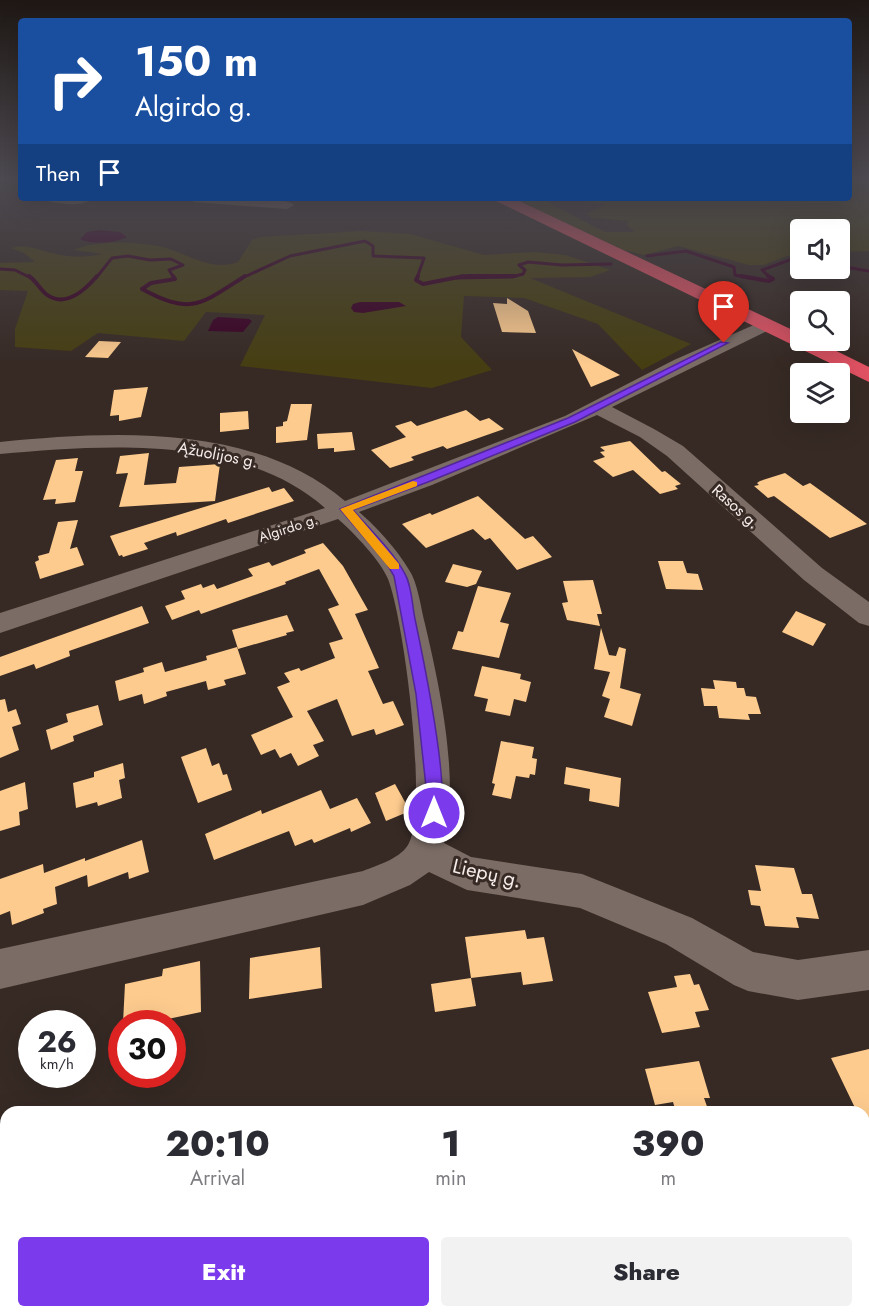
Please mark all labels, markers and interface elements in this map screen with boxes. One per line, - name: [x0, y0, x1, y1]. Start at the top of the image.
- text: 150 m: [135, 31, 258, 92]
- icon: right: [36, 42, 114, 120]
- text: Algirdo g.: [135, 87, 252, 126]
- icon: arrive: [93, 156, 126, 189]
- text: Then: [36, 157, 81, 189]
- map controls: [790, 219, 850, 423]
- button: sound: [790, 219, 850, 279]
- pin: [698, 281, 749, 343]
- icon: arrive: [707, 290, 740, 323]
- button: search: [790, 291, 850, 351]
- button: layers: [790, 363, 850, 423]
- street label: Ąžuolijos g.: [176, 436, 260, 473]
- street label: Rasos g.: [707, 479, 765, 534]
- street label: Algirdo g.: [256, 509, 320, 547]
- position arrow: [402, 781, 466, 845]
- street label: Liepų g.: [450, 852, 524, 895]
- speed limit sign: 30: [108, 1010, 186, 1088]
- text: 26: [37, 1020, 77, 1063]
- text: km/h: [40, 1053, 74, 1075]
- text: 20:10: [165, 1117, 270, 1169]
- text: 1: [441, 1117, 460, 1169]
- text: 390: [632, 1117, 705, 1169]
- text: Arrival: [190, 1164, 245, 1193]
- text: min: [435, 1164, 466, 1193]
- text: m: [660, 1164, 676, 1193]
- button: Exit: [18, 1237, 429, 1306]
- button: Share: [441, 1237, 852, 1306]

